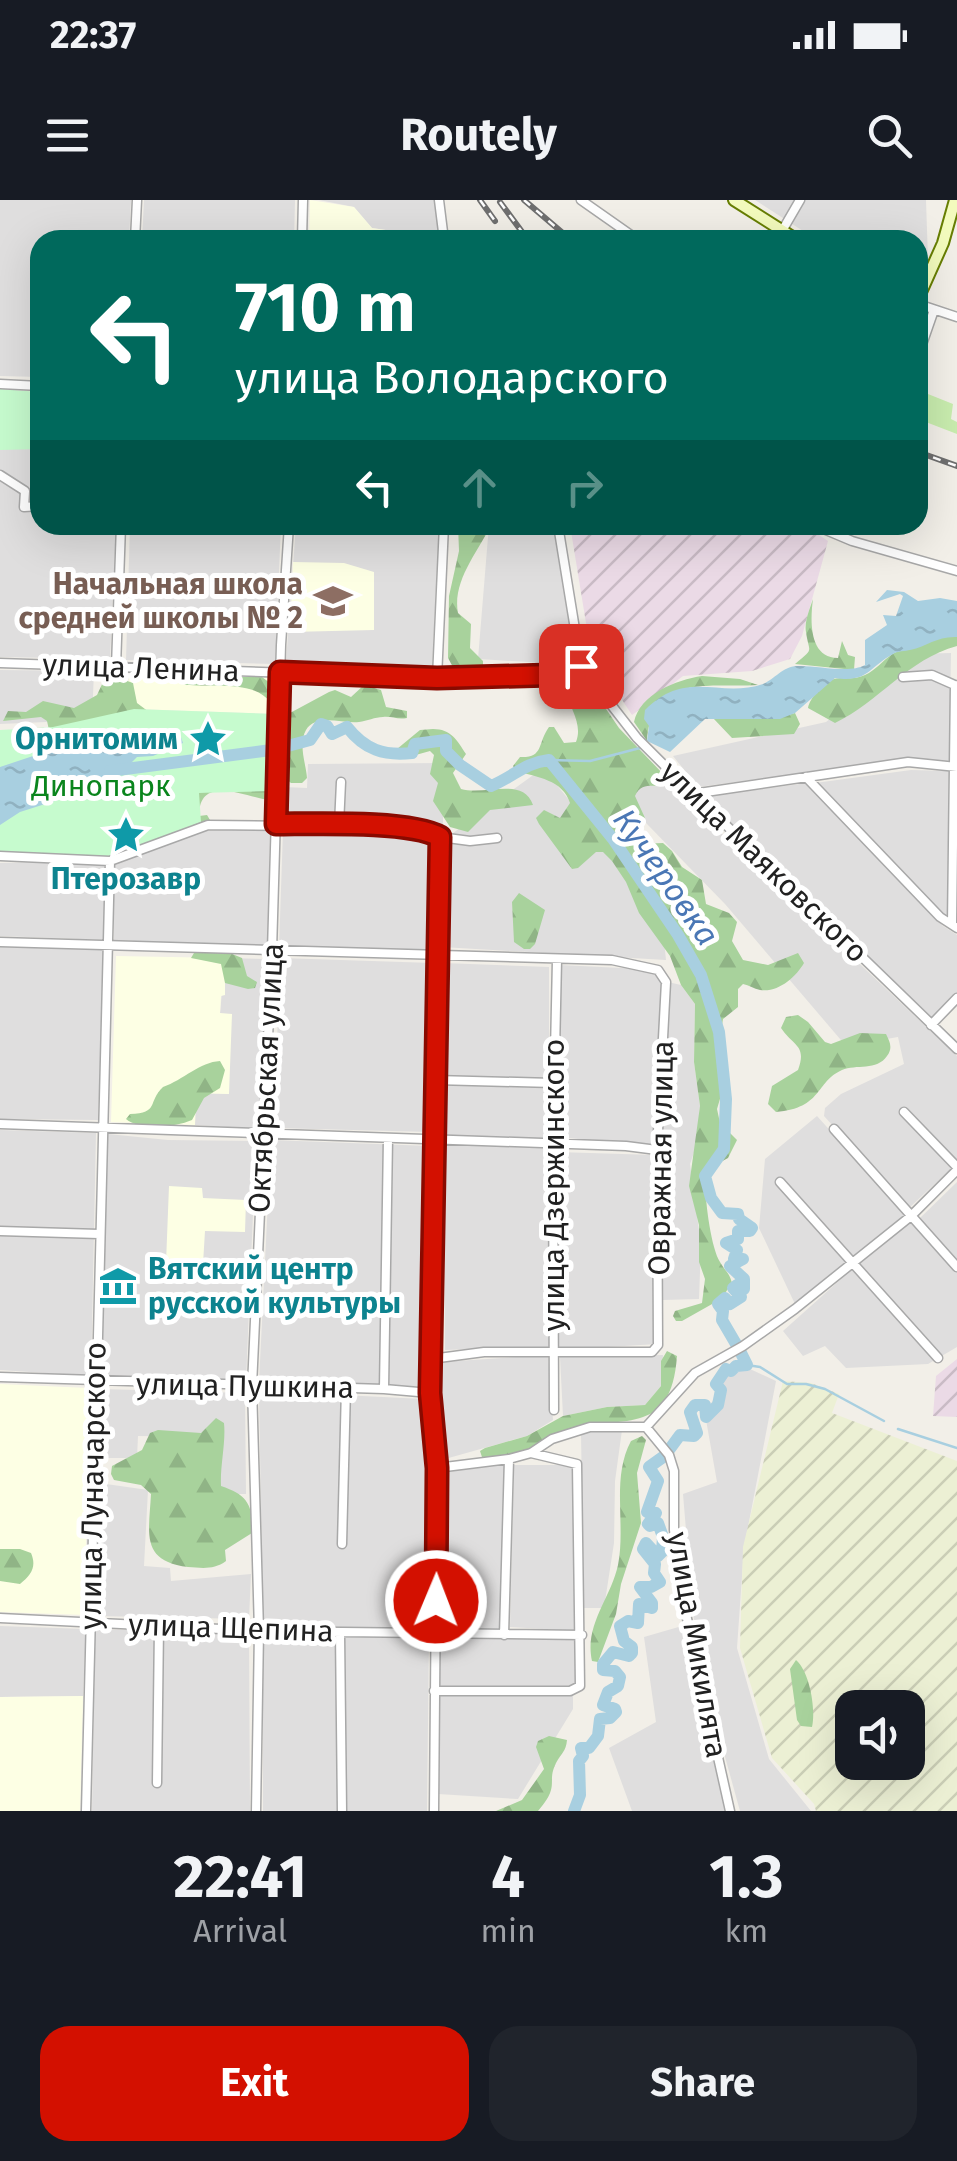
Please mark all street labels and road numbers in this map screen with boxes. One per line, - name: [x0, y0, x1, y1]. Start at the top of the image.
- street label: улица Ленина: [42, 647, 240, 689]
- street label: улица Маяковского: [653, 754, 875, 970]
- street label: Октябрьская улица: [241, 942, 291, 1214]
- street label: улица Дзержинского: [536, 1039, 572, 1331]
- street label: Овражная улица: [641, 1040, 681, 1276]
- street label: улица Луначарского: [72, 1342, 114, 1630]
- street label: улица Пушкина: [136, 1366, 354, 1406]
- street label: улица Микилята: [659, 1529, 735, 1761]
- street label: улица Щепина: [128, 1606, 334, 1650]

